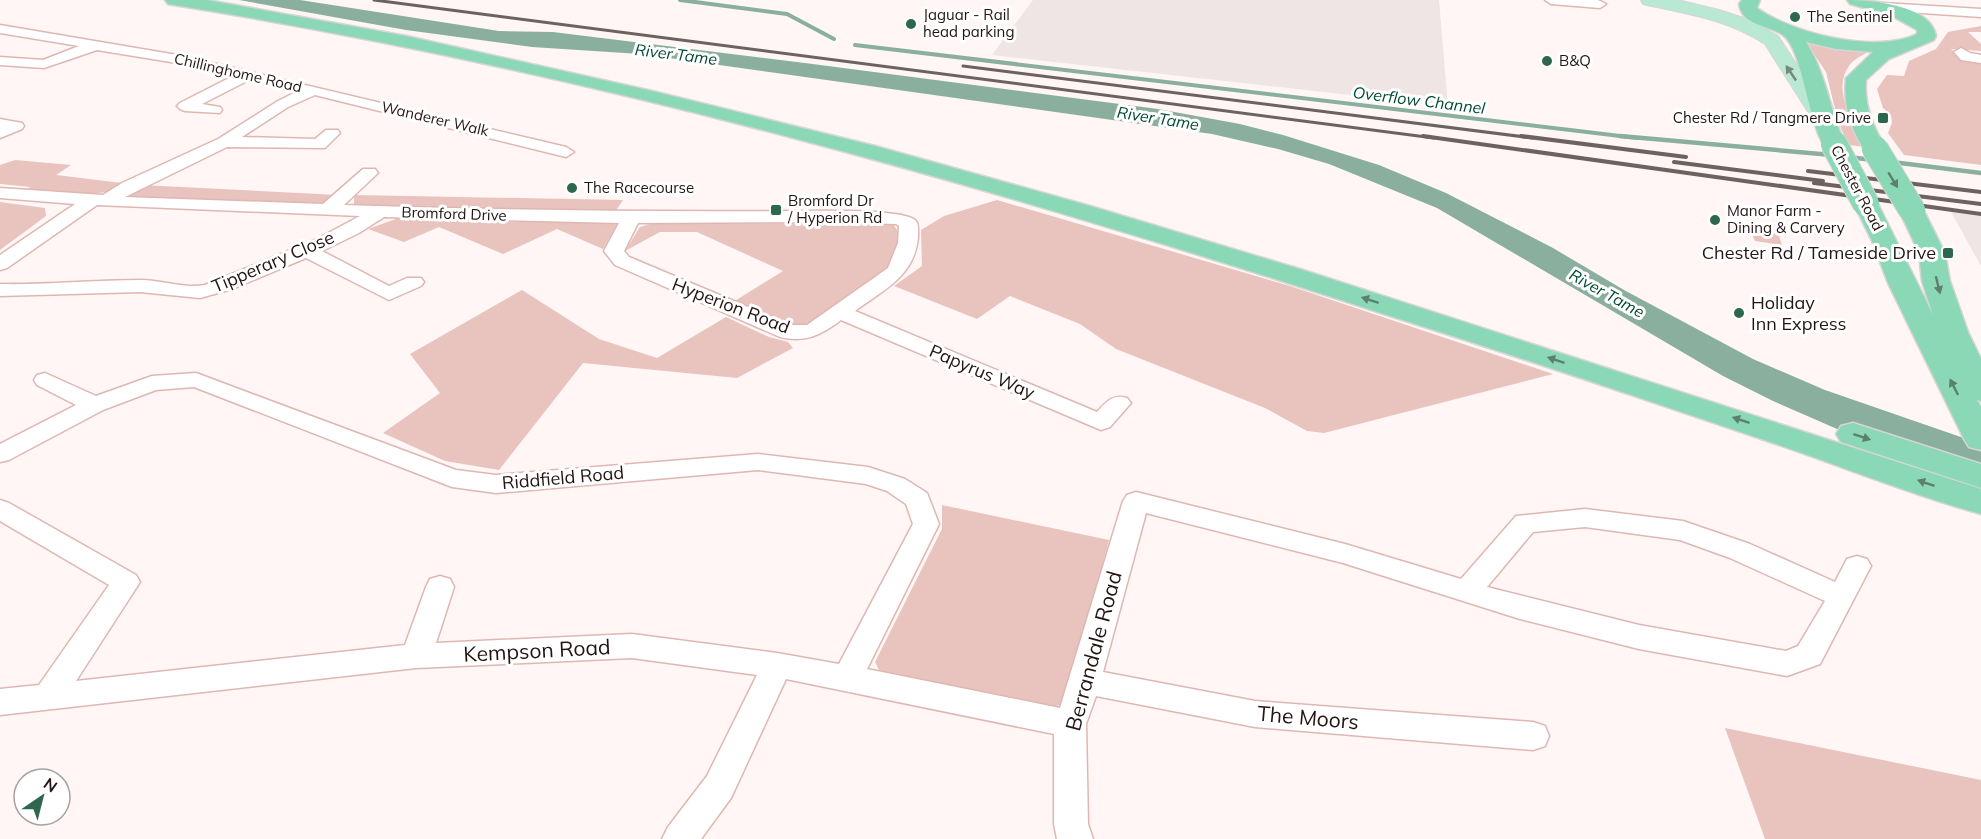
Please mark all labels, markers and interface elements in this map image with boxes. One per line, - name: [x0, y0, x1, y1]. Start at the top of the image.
- place label: Jaguar - Rail head parking: [923, 5, 1014, 41]
- place label: The Sentinel: [1807, 7, 1893, 26]
- marker: The Sentinel: [1788, 10, 1802, 24]
- marker: Jaguar - Rail head parking: [904, 17, 918, 31]
- water label: River Tame: [634, 39, 719, 69]
- street label: Chillinghome Road: [172, 49, 304, 96]
- place label: B&Q: [1559, 51, 1591, 70]
- marker: B&Q: [1540, 54, 1554, 68]
- one-way arrow: [1785, 66, 1797, 82]
- water label: Overflow Channel: [1352, 82, 1486, 118]
- street label: Wanderer Walk: [379, 97, 491, 140]
- water label: River Tame: [1116, 102, 1201, 134]
- place label: Chester Rd / Tangmere Drive: [1673, 108, 1871, 127]
- marker: Chester Rd / Tangmere Drive: [1876, 111, 1890, 125]
- street label: Chester Road: [1827, 142, 1888, 234]
- one-way arrow: [1888, 172, 1899, 188]
- place label: The Racecourse: [584, 178, 694, 197]
- marker: The Racecourse: [565, 181, 579, 195]
- place label: Bromford Dr / Hyperion Rd: [787, 191, 882, 227]
- place label: Manor Farm - Dining & Carvery: [1727, 201, 1845, 237]
- street label: Bromford Drive: [401, 202, 507, 225]
- marker: Bromford Dr / Hyperion Rd: [769, 203, 783, 217]
- marker: Manor Farm - Dining & Carvery: [1708, 213, 1722, 227]
- street label: Tipperary Close: [208, 225, 337, 298]
- place label: Chester Rd / Tameside Drive: [1702, 241, 1936, 264]
- marker: Chester Rd / Tameside Drive: [1941, 246, 1955, 260]
- water label: River Tame: [1566, 264, 1648, 322]
- street label: Hyperion Road: [669, 273, 793, 339]
- one-way arrow: [1933, 275, 1943, 294]
- place label: Holiday Inn Express: [1751, 291, 1847, 335]
- one-way arrow: [1361, 295, 1379, 304]
- marker: Holiday Inn Express: [1732, 306, 1746, 320]
- street label: Papyrus Way: [926, 339, 1039, 404]
- one-way arrow: [1547, 355, 1565, 364]
- one-way arrow: [1949, 378, 1959, 395]
- one-way arrow: [1732, 414, 1750, 424]
- one-way arrow: [1853, 432, 1871, 442]
- street label: Riddfield Road: [501, 461, 625, 494]
- one-way arrow: [1917, 477, 1935, 487]
- street label: Berrandale Road: [1059, 568, 1127, 733]
- street label: Kempson Road: [463, 633, 611, 667]
- street label: The Moors: [1256, 700, 1360, 734]
- north arrow: [12, 767, 72, 827]
- text: N: [40, 773, 61, 796]

